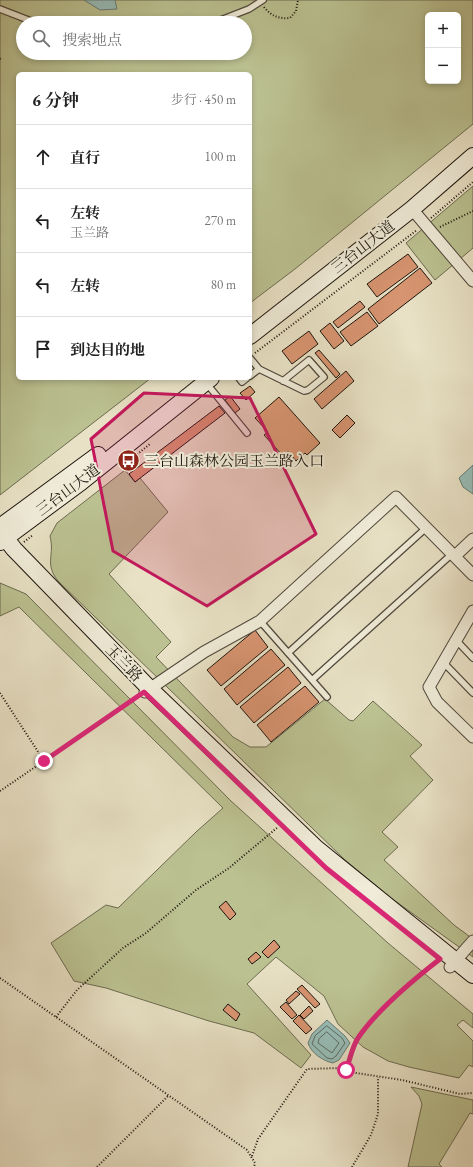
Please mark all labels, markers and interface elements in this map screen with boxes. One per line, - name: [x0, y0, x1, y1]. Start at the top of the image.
- map controls: [425, 12, 461, 84]
- button: +: [425, 12, 461, 48]
- search box: [16, 16, 252, 60]
- icon: search: [30, 27, 52, 49]
- text: 搜索地点: [62, 30, 122, 49]
- button: −: [425, 48, 461, 84]
- text: 6 分钟: [32, 89, 79, 111]
- text: 步行 · 450 m: [171, 91, 236, 108]
- icon: ahead: [32, 146, 54, 168]
- text: 直行: [70, 148, 100, 167]
- text: 100 m: [205, 148, 236, 165]
- text: 左转: [70, 203, 100, 222]
- icon: left: [32, 210, 54, 232]
- text: 270 m: [205, 212, 236, 229]
- street label: 三台山大道: [327, 216, 398, 277]
- text: 玉兰路: [70, 224, 109, 241]
- icon: left: [32, 274, 54, 296]
- text: 左转: [70, 276, 100, 295]
- text: 80 m: [211, 276, 236, 293]
- icon: arrive: [32, 338, 54, 360]
- text: 到达目的地: [70, 340, 145, 359]
- bus stop icon: 三台山森林公园玉兰路入口: [116, 448, 142, 474]
- place label: 三台山森林公园玉兰路入口: [144, 451, 324, 470]
- street label: 三台山大道: [32, 459, 103, 520]
- street label: 玉兰路: [102, 640, 147, 685]
- route end: [35, 752, 53, 770]
- route start: [337, 1061, 355, 1079]

